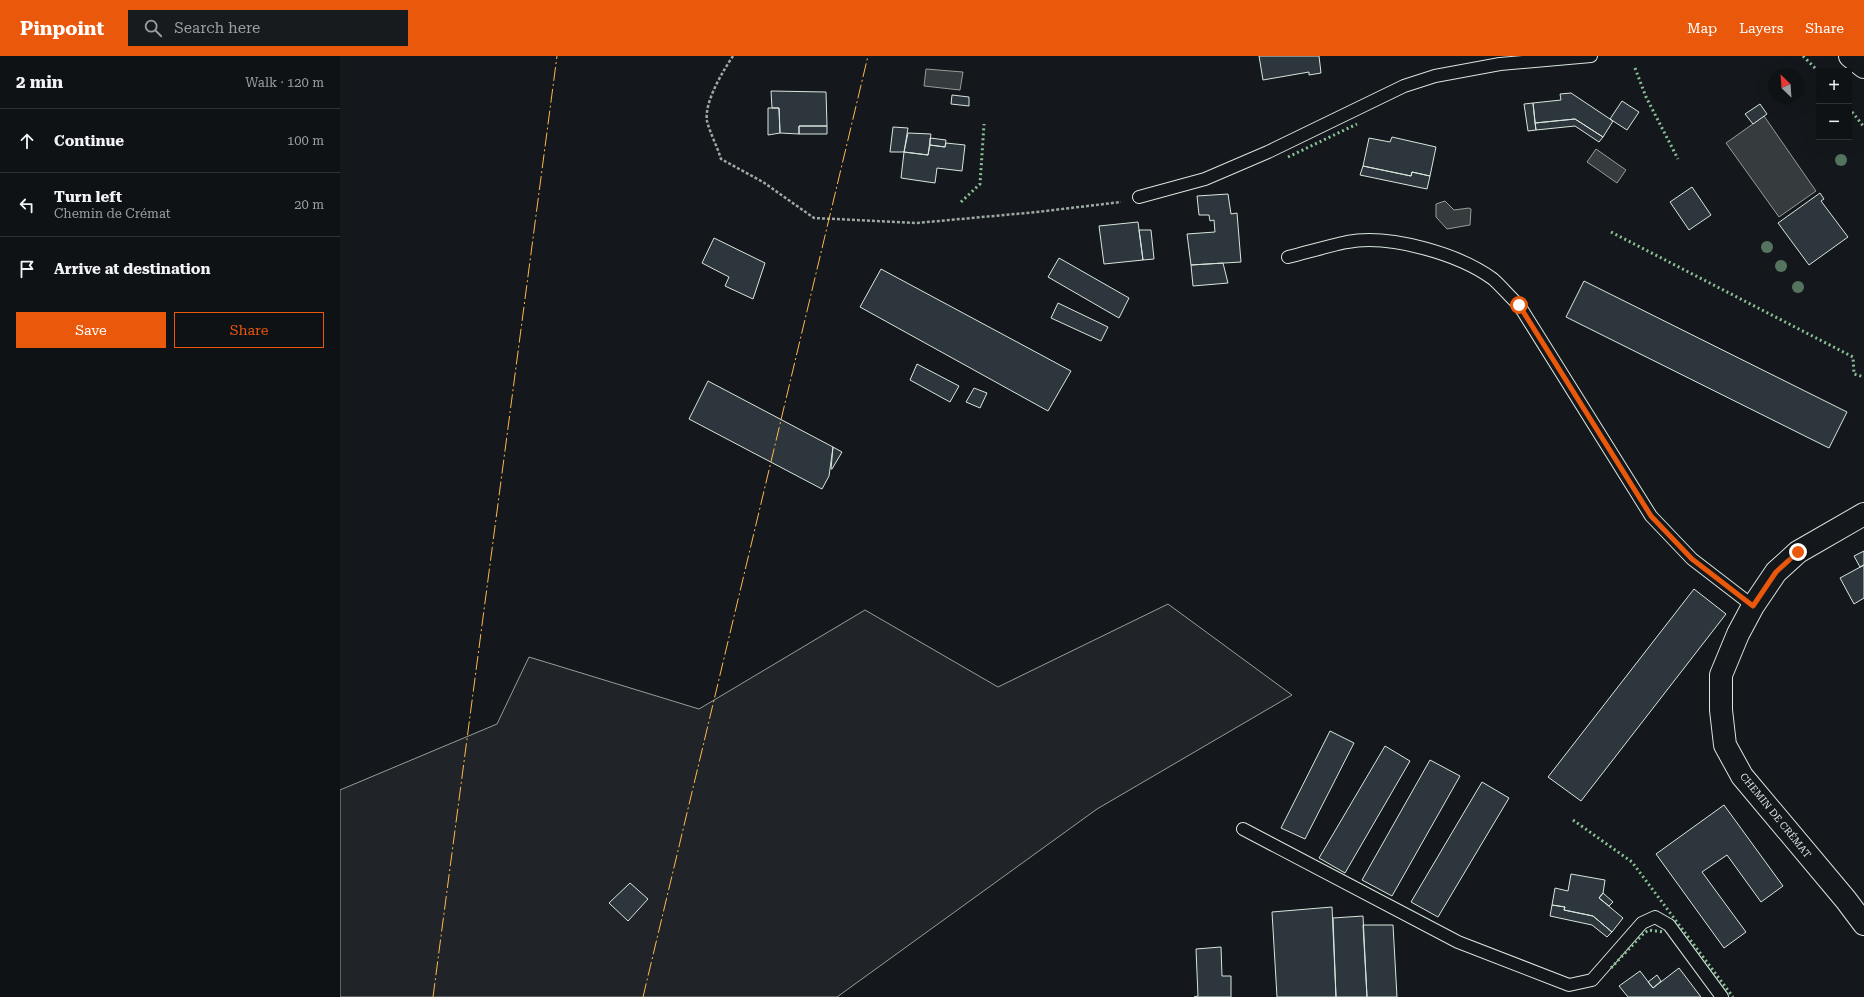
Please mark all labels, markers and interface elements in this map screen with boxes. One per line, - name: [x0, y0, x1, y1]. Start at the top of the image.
- search box: [128, 10, 408, 46]
- text: Pinpoint: [20, 17, 104, 40]
- icon: search: [142, 17, 164, 39]
- text: Search here: [174, 19, 260, 37]
- text: Map: [1687, 20, 1717, 36]
- text: Layers: [1739, 20, 1783, 36]
- text: Share: [1805, 20, 1844, 36]
- north arrow: [1768, 68, 1804, 104]
- map controls: [1816, 68, 1852, 140]
- button: +: [1816, 68, 1852, 104]
- text: 2 min: [16, 72, 63, 92]
- text: Walk · 120 m: [245, 75, 324, 90]
- button: −: [1816, 104, 1852, 140]
- icon: ahead: [16, 130, 38, 152]
- text: Continue: [54, 132, 124, 150]
- text: 100 m: [287, 133, 324, 148]
- text: Turn left: [54, 188, 122, 206]
- icon: left: [16, 194, 38, 216]
- text: 20 m: [294, 197, 324, 212]
- text: Chemin de Crémat: [54, 206, 171, 221]
- icon: arrive: [16, 258, 38, 280]
- text: Arrive at destination: [54, 260, 210, 278]
- route start: [1510, 296, 1528, 314]
- button: Save: [16, 312, 166, 348]
- button: Share: [174, 312, 324, 348]
- route end: [1789, 543, 1807, 561]
- street label: CHEMIN DE CRÉMAT: [1738, 771, 1813, 860]

